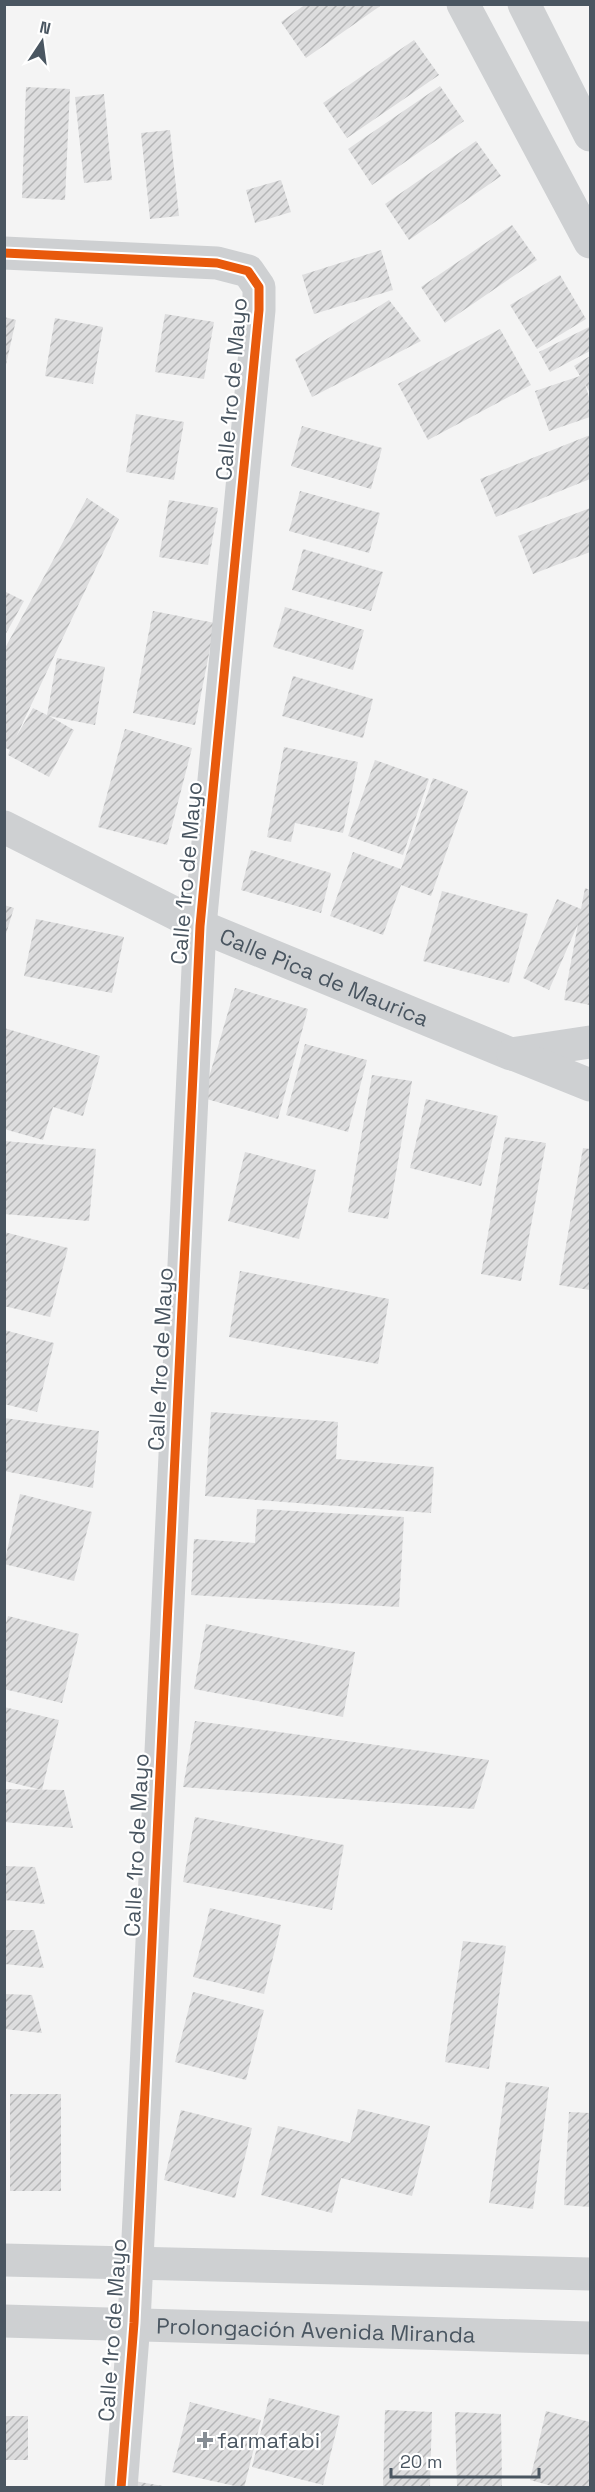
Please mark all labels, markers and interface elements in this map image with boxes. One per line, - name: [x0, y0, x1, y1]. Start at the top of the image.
- north arrow: [12, 12, 72, 72]
- text: N: [38, 16, 53, 39]
- street label: Calle 1ro de Mayo: [209, 296, 253, 482]
- street label: Calle 1ro de Mayo: [164, 780, 208, 966]
- street label: Calle Pica de Maurica: [216, 922, 433, 1033]
- street label: Calle 1ro de Mayo: [141, 1266, 179, 1452]
- street label: Calle 1ro de Mayo: [117, 1752, 155, 1938]
- street label: Calle 1ro de Mayo: [92, 2237, 132, 2423]
- street label: Prolongación Avenida Miranda: [156, 2311, 476, 2349]
- place label: farmafabi: [217, 2426, 320, 2454]
- marker: farmafabi: [198, 2433, 212, 2447]
- scale bar: [391, 2441, 540, 2479]
- text: 20 m: [400, 2450, 443, 2473]

